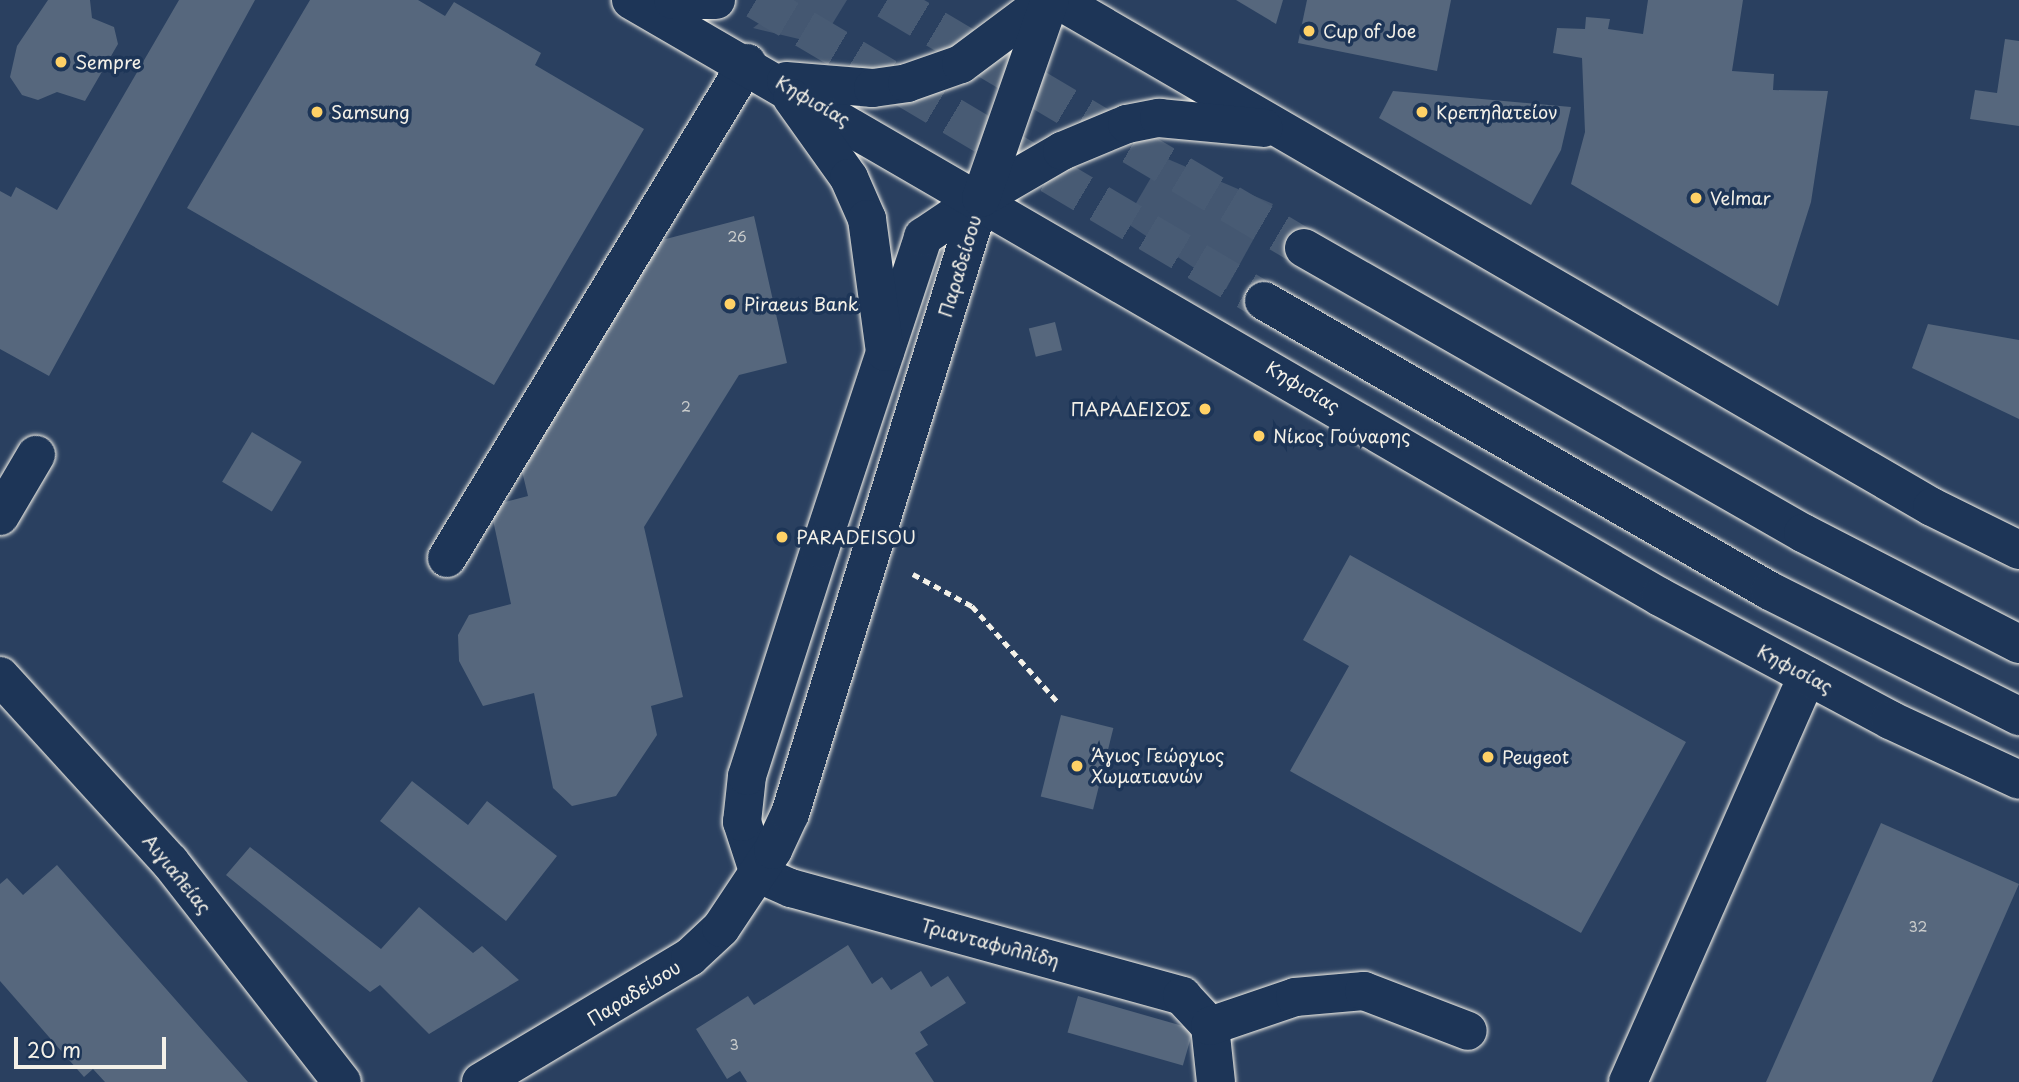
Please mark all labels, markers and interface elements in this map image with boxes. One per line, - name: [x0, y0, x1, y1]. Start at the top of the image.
- place label: Cup of Joe: [1323, 20, 1416, 42]
- marker: Cup of Joe: [1301, 23, 1317, 39]
- place label: Sempre: [75, 51, 141, 73]
- marker: Sempre: [53, 54, 69, 70]
- street label: Κηφισίας: [772, 71, 854, 131]
- place label: Samsung: [331, 101, 410, 123]
- place label: Κρεπηλατείον: [1436, 101, 1558, 123]
- marker: Samsung: [309, 104, 325, 120]
- marker: Κρεπηλατείον: [1414, 104, 1430, 120]
- place label: Velmar: [1710, 187, 1771, 209]
- marker: Velmar: [1688, 190, 1704, 206]
- street label: Παραδείσου: [934, 212, 986, 320]
- house number: 26: [727, 229, 747, 245]
- place label: Piraeus Bank: [744, 293, 858, 315]
- marker: Piraeus Bank: [722, 296, 738, 312]
- street label: Κηφισίας: [1262, 357, 1344, 417]
- place label: ΠΑΡΑΔΕΙΣΟΣ: [1071, 398, 1191, 420]
- house number: 2: [681, 399, 691, 415]
- marker: ΠΑΡΑΔΕΙΣΟΣ: [1197, 401, 1213, 417]
- place label: Νίκος Γούναρης: [1273, 425, 1410, 447]
- marker: Νίκος Γούναρης: [1251, 428, 1267, 444]
- place label: PARADEISOU: [796, 526, 916, 548]
- marker: PARADEISOU: [774, 529, 790, 545]
- street label: Κηφισίας: [1754, 640, 1836, 698]
- place label: Άγιος Γεώργιος Χωματιανών: [1091, 745, 1225, 788]
- place label: Peugeot: [1502, 746, 1569, 768]
- marker: Peugeot: [1480, 749, 1496, 765]
- marker: Άγιος Γεώργιος Χωματιανών: [1069, 758, 1085, 774]
- street label: Αιγιαλείας: [139, 830, 215, 918]
- street label: Τριανταφυλλίδη: [918, 914, 1062, 972]
- house number: 32: [1909, 919, 1927, 935]
- street label: Παραδείσου: [584, 956, 684, 1030]
- scale bar: [18, 1023, 170, 1066]
- text: 20 m: [27, 1033, 81, 1065]
- house number: 3: [729, 1037, 739, 1053]

